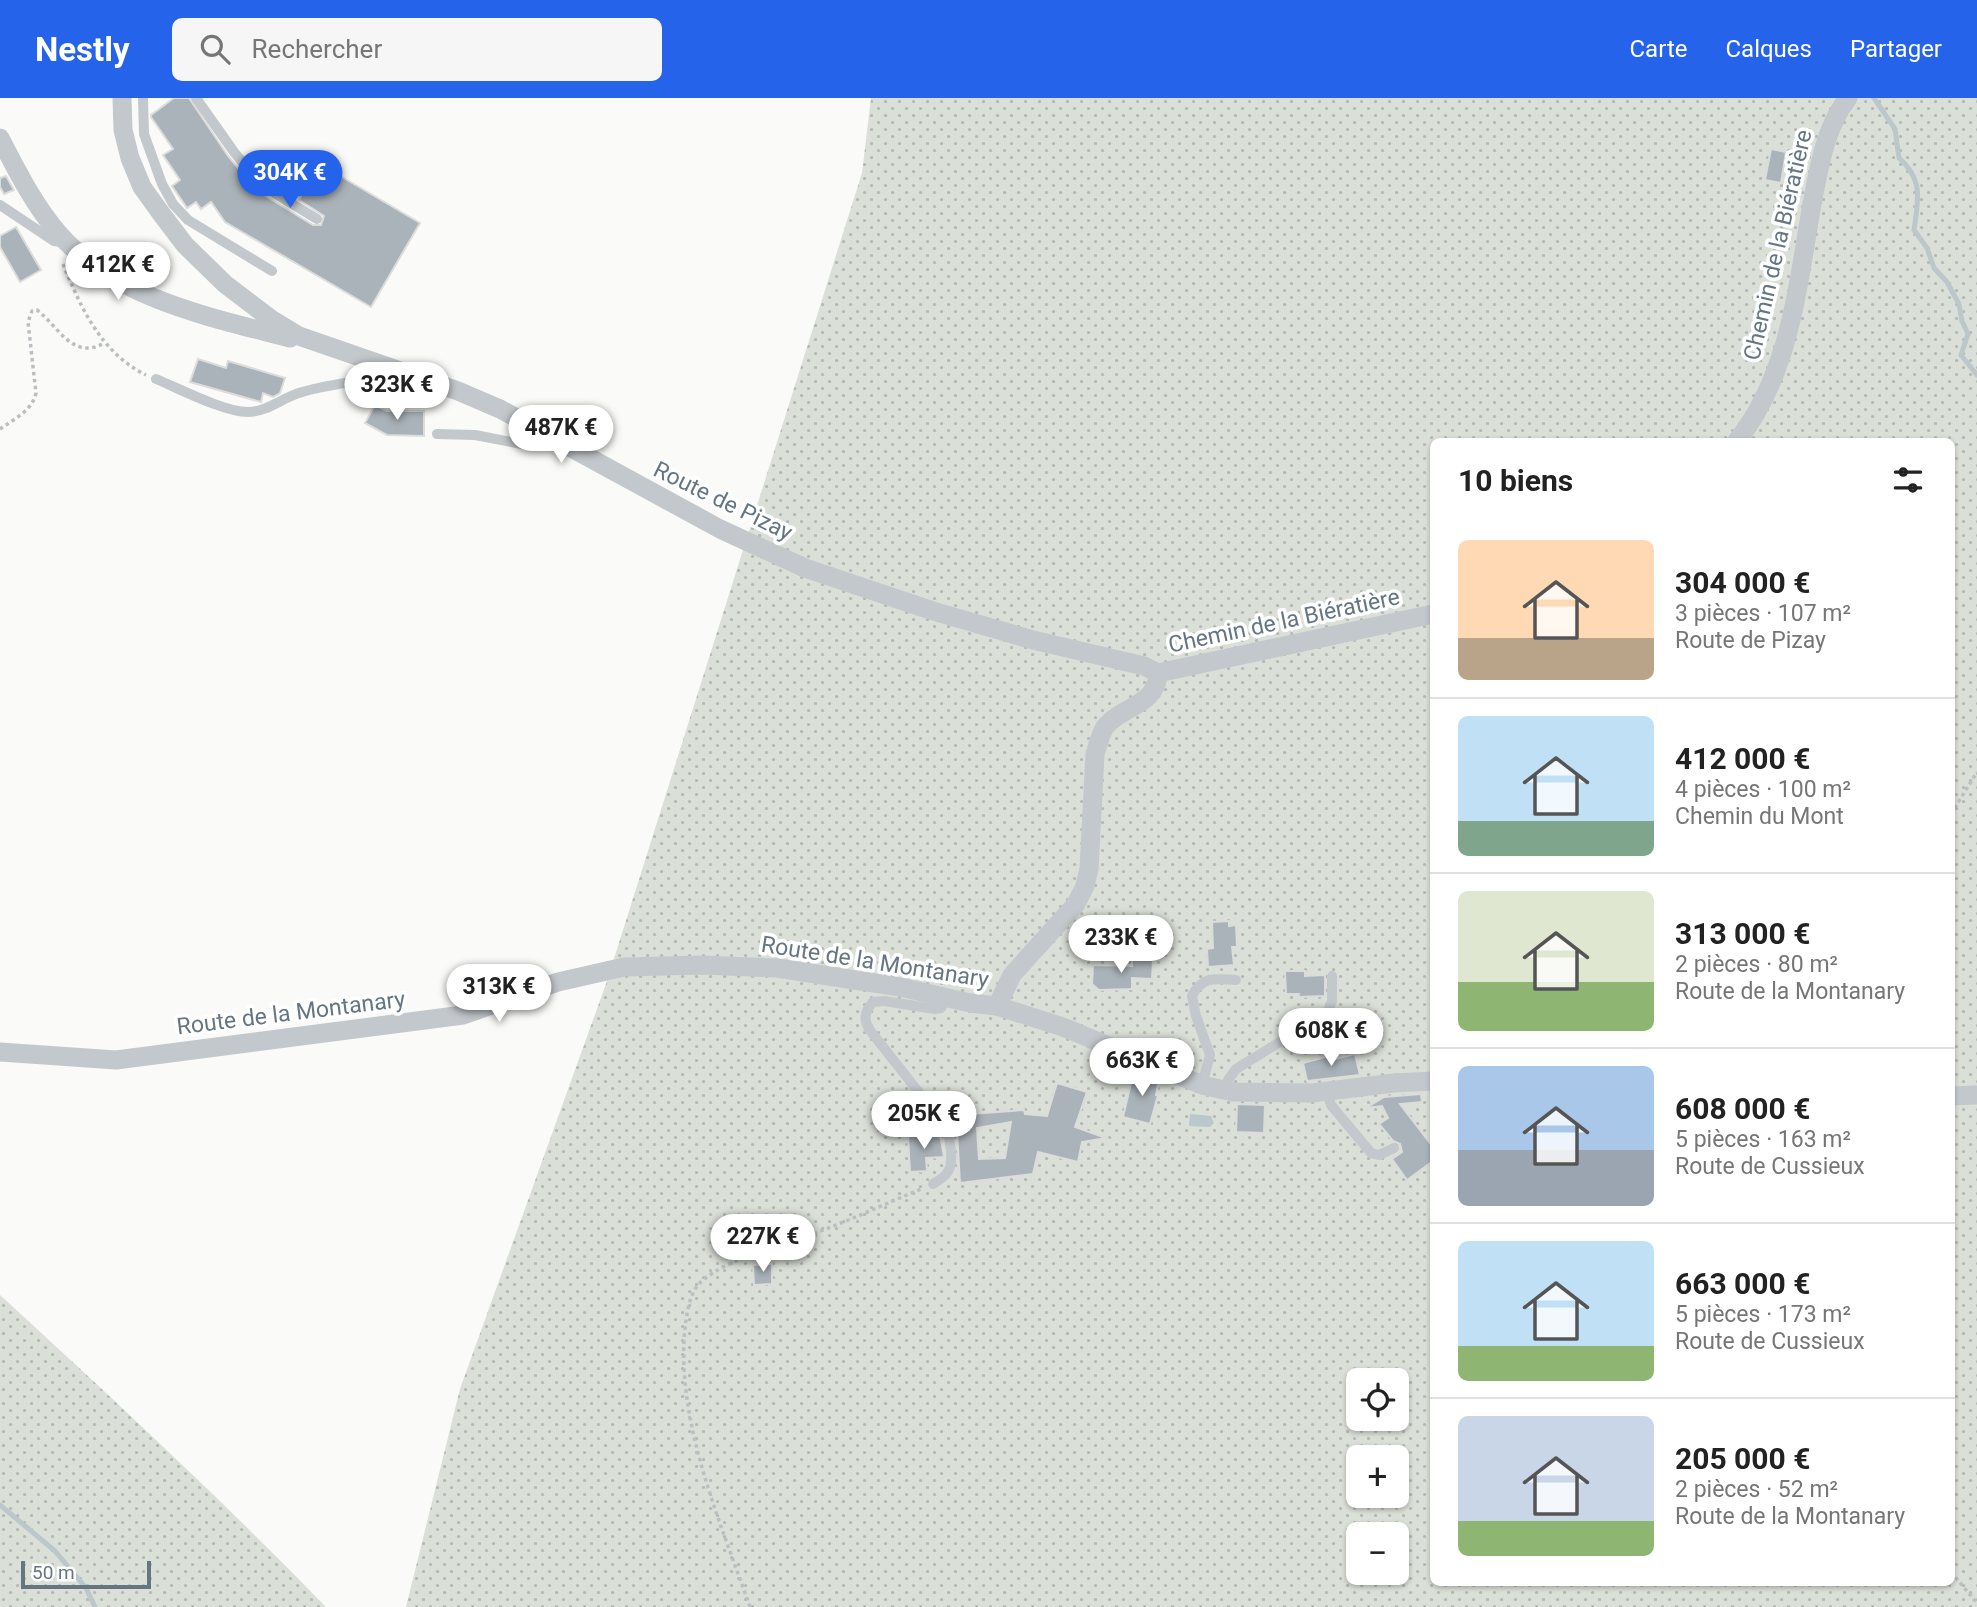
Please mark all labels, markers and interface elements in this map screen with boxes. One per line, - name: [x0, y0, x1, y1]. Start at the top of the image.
- search box: [172, 18, 662, 81]
- text: Nestly: [35, 30, 130, 69]
- icon: search: [196, 30, 234, 68]
- text: Rechercher: [252, 34, 382, 64]
- text: Carte: [1629, 35, 1687, 63]
- text: Calques: [1725, 35, 1812, 63]
- text: Partager: [1850, 35, 1942, 63]
- street label: Chemin de la Biératière: [1738, 127, 1818, 363]
- pin: 304K €: [233, 150, 347, 210]
- text: 304K €: [253, 159, 327, 186]
- pin: 412K €: [61, 242, 175, 302]
- text: 412K €: [81, 251, 155, 278]
- pin: 323K €: [340, 362, 454, 422]
- text: 323K €: [360, 371, 434, 398]
- pin: 487K €: [504, 406, 618, 465]
- text: 487K €: [524, 414, 598, 441]
- street label: Route de Pizay: [649, 456, 797, 546]
- icon: filters: [1889, 461, 1927, 499]
- text: 10 biens: [1458, 463, 1573, 498]
- text: 304 000 €: [1675, 565, 1810, 600]
- icon: home: [1514, 568, 1598, 652]
- street label: Chemin de la Biératière: [1166, 583, 1402, 659]
- text: 3 pièces · 107 m²: [1675, 600, 1851, 627]
- text: Route de Pizay: [1675, 627, 1826, 654]
- text: 412 000 €: [1675, 741, 1810, 776]
- icon: home: [1514, 744, 1598, 828]
- text: 4 pièces · 100 m²: [1675, 776, 1851, 803]
- text: Chemin du Mont: [1675, 803, 1844, 830]
- pin: 233K €: [1064, 916, 1178, 975]
- text: 313 000 €: [1675, 916, 1810, 951]
- icon: home: [1514, 919, 1598, 1003]
- text: 233K €: [1084, 924, 1158, 951]
- street label: Route de la Montanary: [759, 931, 991, 993]
- text: 2 pièces · 80 m²: [1675, 951, 1838, 978]
- pin: 313K €: [442, 964, 556, 1024]
- text: 313K €: [462, 973, 536, 1000]
- text: Route de la Montanary: [1675, 978, 1905, 1005]
- street label: Route de la Montanary: [175, 986, 407, 1040]
- pin: 608K €: [1274, 1009, 1388, 1068]
- text: 608K €: [1294, 1017, 1368, 1044]
- pin: 663K €: [1085, 1038, 1199, 1098]
- text: 663K €: [1105, 1047, 1179, 1074]
- pin: 205K €: [867, 1091, 981, 1151]
- text: 608 000 €: [1675, 1091, 1810, 1126]
- icon: home: [1514, 1094, 1598, 1178]
- text: 205K €: [887, 1100, 961, 1127]
- text: 5 pièces · 163 m²: [1675, 1126, 1851, 1153]
- text: Route de Cussieux: [1675, 1153, 1865, 1180]
- pin: 227K €: [706, 1214, 820, 1274]
- text: 227K €: [726, 1223, 800, 1250]
- text: 663 000 €: [1675, 1266, 1810, 1301]
- icon: home: [1514, 1269, 1598, 1353]
- text: 5 pièces · 173 m²: [1675, 1301, 1851, 1328]
- text: Route de Cussieux: [1675, 1328, 1865, 1355]
- map controls: [1346, 1368, 1409, 1585]
- button: locate: [1346, 1368, 1409, 1431]
- text: 205 000 €: [1675, 1441, 1810, 1476]
- icon: home: [1514, 1444, 1598, 1528]
- button: +: [1346, 1445, 1409, 1508]
- text: 2 pièces · 52 m²: [1675, 1476, 1838, 1503]
- text: Route de la Montanary: [1675, 1503, 1905, 1530]
- button: −: [1346, 1522, 1409, 1585]
- scale bar: [21, 1558, 150, 1590]
- text: 50 m: [32, 1561, 75, 1584]

